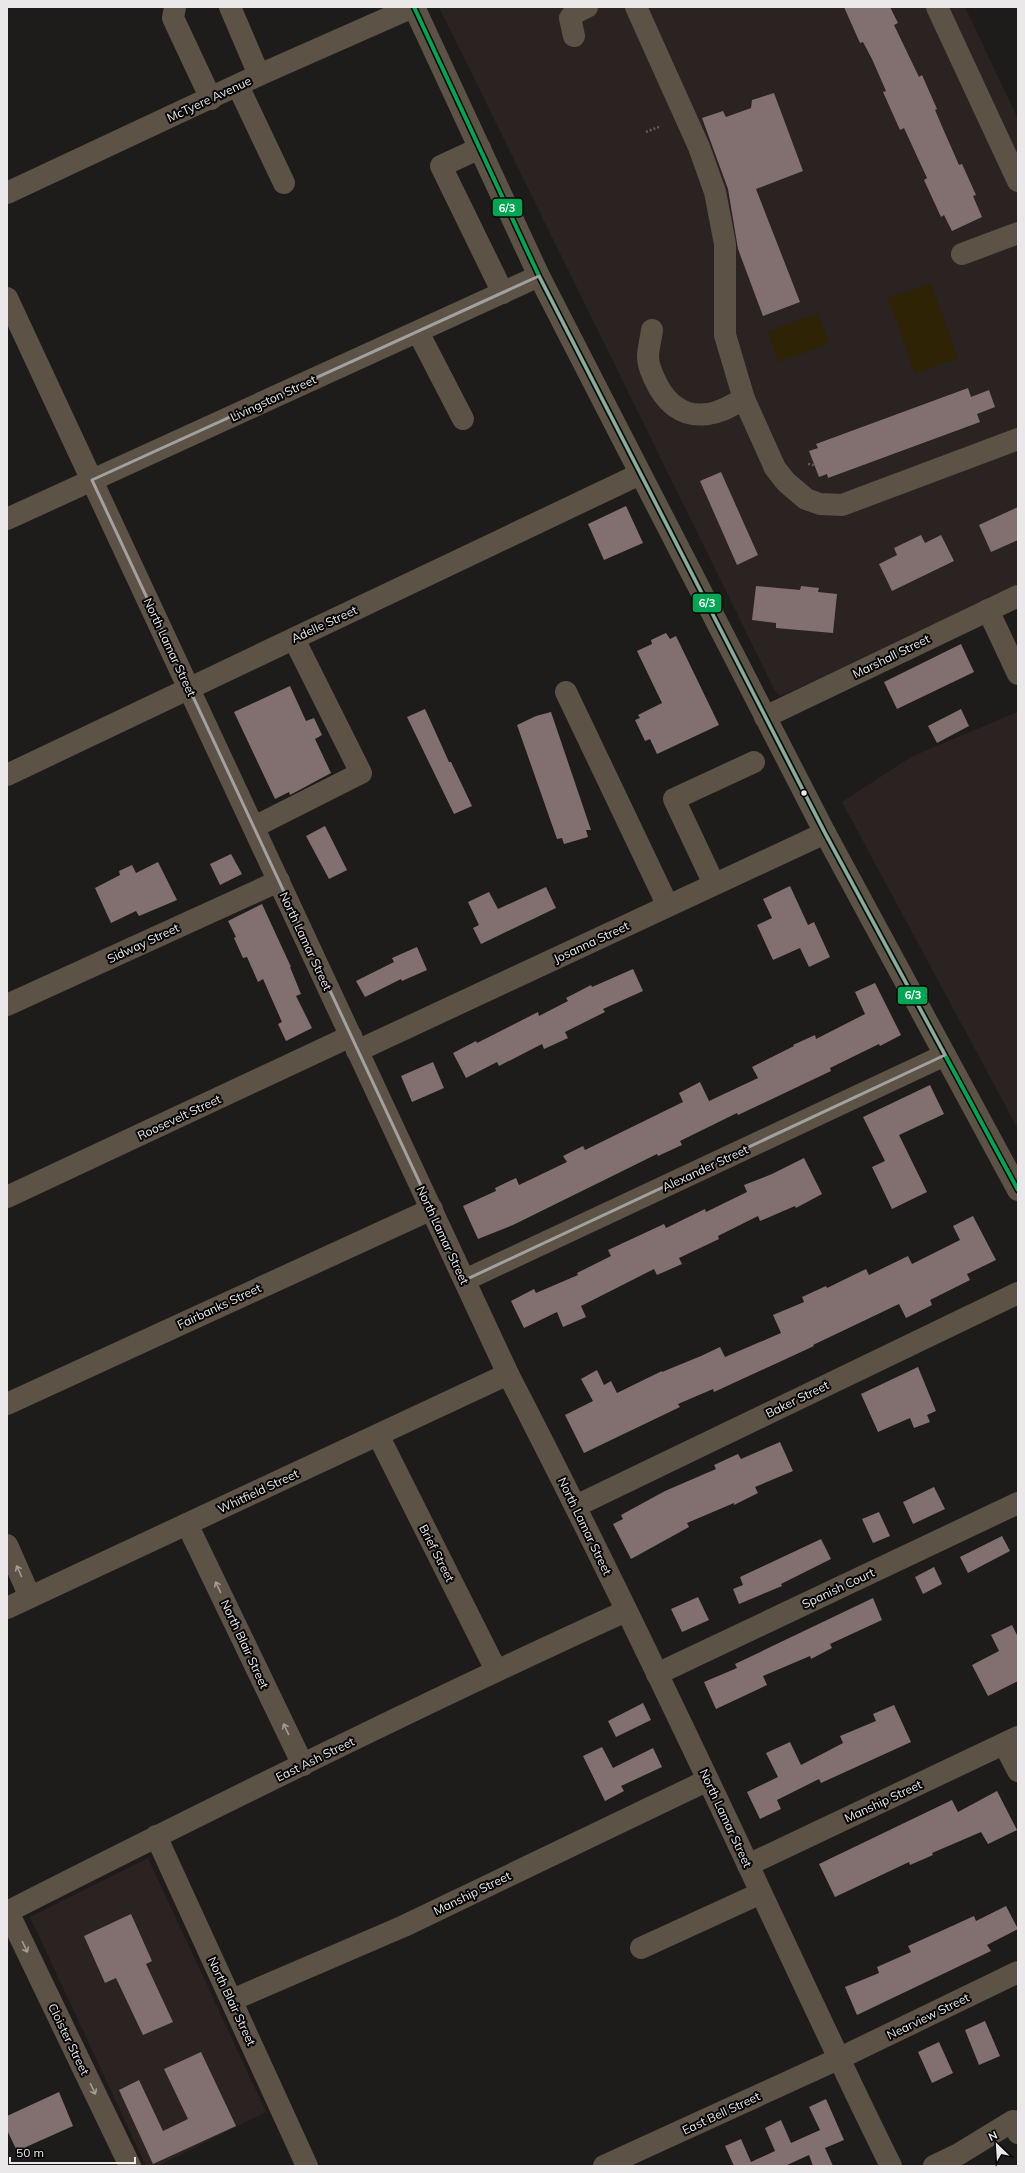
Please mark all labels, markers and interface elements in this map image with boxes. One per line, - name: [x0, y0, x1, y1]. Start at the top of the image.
- street label: McTyere Avenue: [164, 73, 254, 125]
- line badge: 6/3: [492, 198, 523, 217]
- text: 6/3: [499, 201, 516, 215]
- street label: Livingston Street: [228, 372, 318, 424]
- line badge: 6/3: [692, 593, 722, 613]
- street label: North Lamar Street: [141, 595, 199, 699]
- text: 6/3: [699, 596, 716, 610]
- street label: Adelle Street: [289, 602, 359, 646]
- street label: Marshall Street: [850, 631, 932, 681]
- unlabelled marker: [799, 788, 809, 798]
- street label: North Lamar Street: [277, 889, 335, 993]
- street label: Josanna Street: [551, 918, 631, 966]
- street label: Sidway Street: [105, 920, 181, 966]
- line badge: 6/3: [897, 986, 928, 1005]
- text: 6/3: [905, 988, 922, 1002]
- street label: Roosevelt Street: [135, 1091, 223, 1143]
- street label: Alexander Street: [660, 1142, 750, 1194]
- street label: North Lamar Street: [414, 1183, 472, 1287]
- street label: Fairbanks Street: [175, 1280, 263, 1332]
- street label: Baker Street: [763, 1377, 831, 1421]
- street label: Whitfield Street: [215, 1466, 301, 1516]
- street label: North Lamar Street: [555, 1475, 615, 1577]
- street label: Brief Street: [416, 1522, 458, 1584]
- one-way arrow: [15, 1565, 22, 1577]
- street label: Spanish Court: [799, 1565, 877, 1611]
- one-way arrow: [214, 1581, 221, 1593]
- street label: North Blair Street: [218, 1597, 272, 1691]
- one-way arrow: [282, 1724, 289, 1736]
- street label: East Ash Street: [273, 1734, 357, 1784]
- street label: North Lamar Street: [697, 1766, 755, 1870]
- street label: Manship Street: [842, 1776, 924, 1826]
- street label: Manship Street: [431, 1868, 513, 1918]
- one-way arrow: [22, 1941, 29, 1953]
- street label: North Blair Street: [205, 1954, 259, 2048]
- street label: Nearview Street: [884, 1990, 972, 2042]
- street label: Cloister Street: [45, 2001, 93, 2077]
- one-way arrow: [90, 2083, 98, 2095]
- street label: East Bell Street: [680, 2088, 762, 2138]
- north arrow: [977, 2125, 1017, 2165]
- text: N: [986, 2128, 999, 2144]
- scale bar: [10, 2139, 135, 2165]
- text: 50 m: [16, 2145, 44, 2160]

